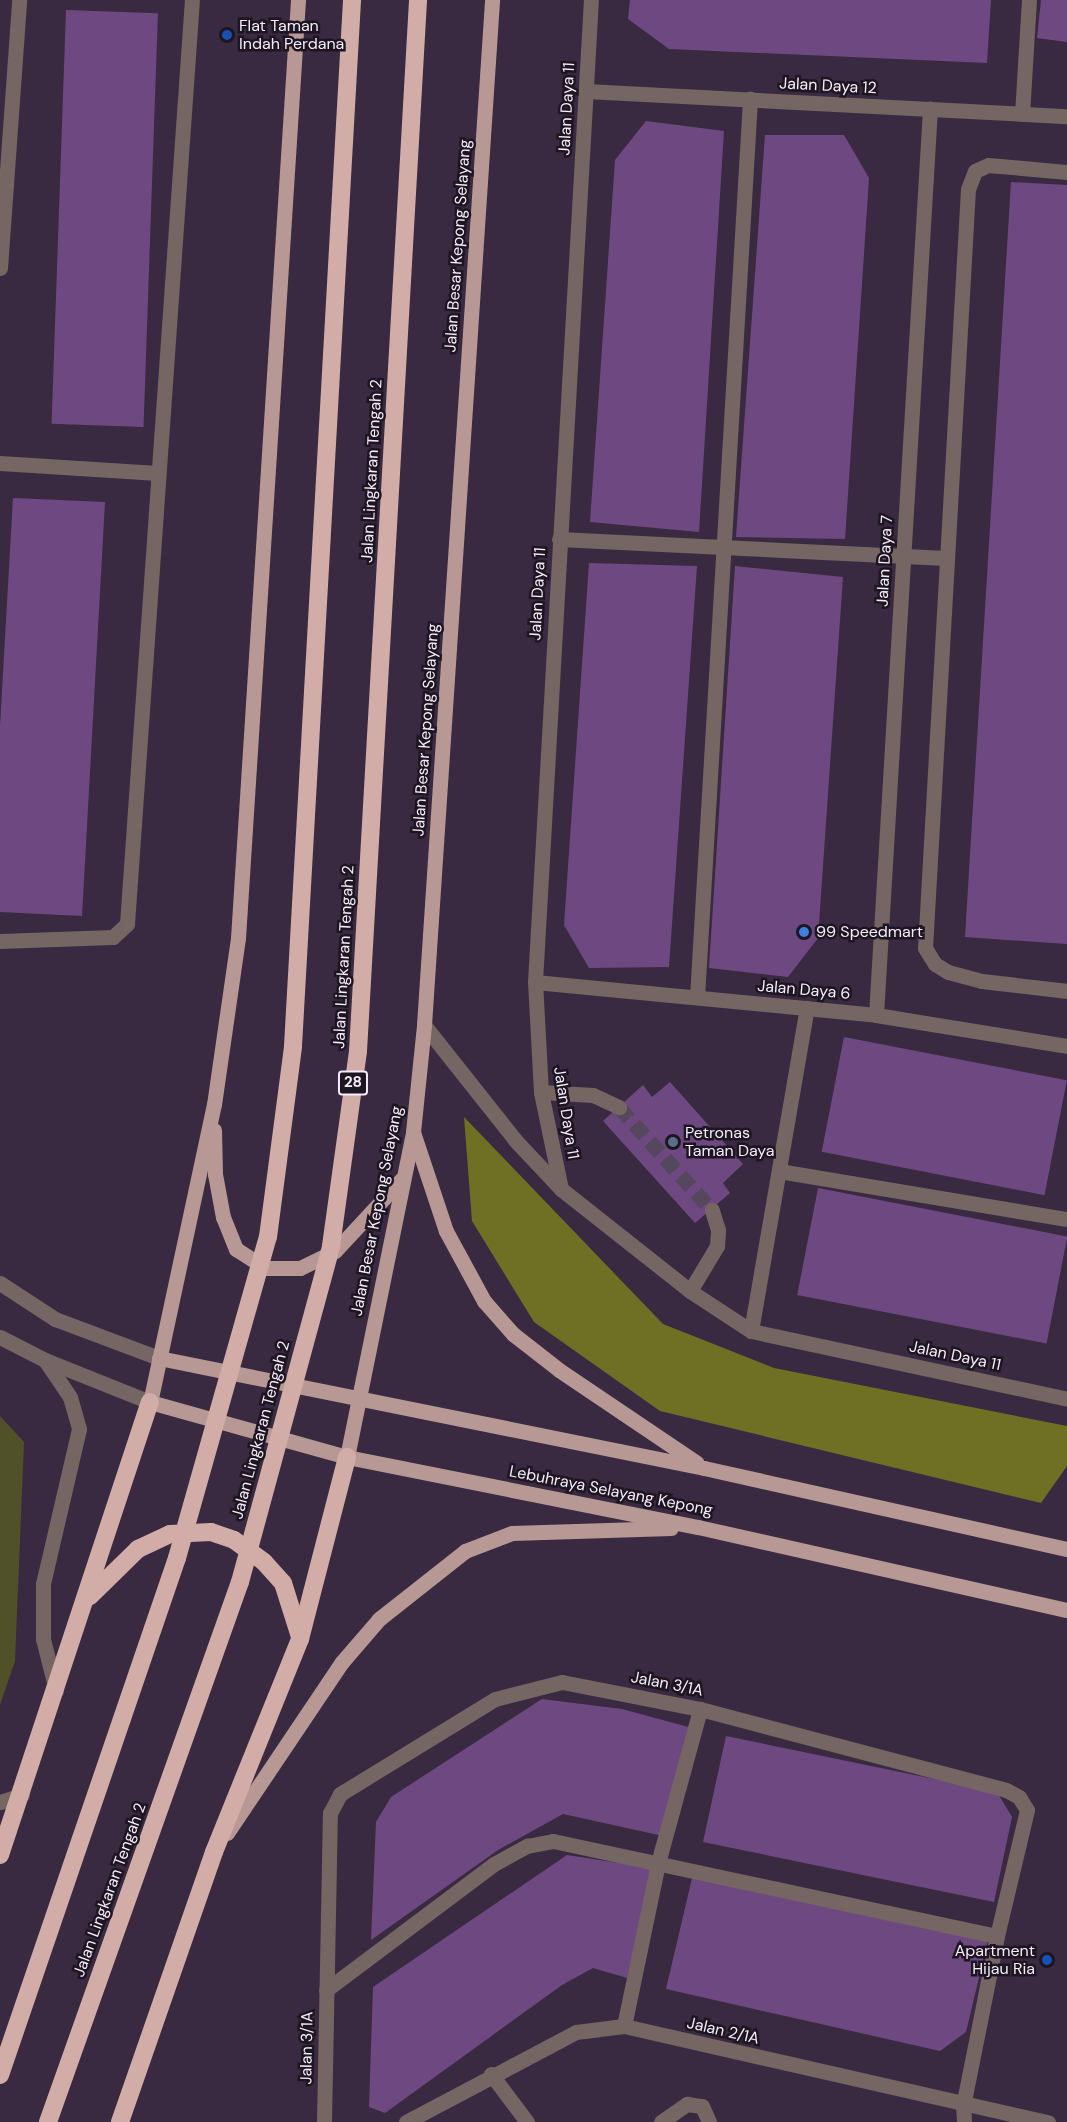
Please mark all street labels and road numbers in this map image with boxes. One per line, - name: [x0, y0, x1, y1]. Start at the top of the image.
- street label: Jalan Daya 11: [555, 62, 579, 156]
- street label: Jalan Daya 12: [779, 74, 877, 98]
- street label: Jalan Besar Kepong Selayang: [441, 139, 475, 353]
- street label: Jalan Lingkaran Tengah 2: [358, 379, 386, 563]
- street label: Jalan Daya 7: [873, 515, 897, 607]
- street label: Jalan Daya 11: [526, 547, 550, 641]
- street label: Jalan Besar Kepong Selayang: [409, 623, 443, 837]
- street label: Jalan Lingkaran Tengah 2: [330, 865, 358, 1049]
- street label: Jalan Daya 6: [757, 976, 851, 1004]
- street label: Jalan Daya 11: [549, 1065, 583, 1161]
- road number: 28: [336, 1071, 370, 1095]
- street label: Jalan Besar Kepong Selayang: [347, 1104, 407, 1318]
- street label: Jalan Daya 11: [907, 1337, 1003, 1375]
- street label: Jalan Lingkaran Tengah 2: [228, 1339, 294, 1521]
- street label: Lebuhraya Selayang Kepong: [508, 1462, 714, 1520]
- street label: Jalan 3/1A: [629, 1668, 705, 1700]
- street label: Jalan Lingkaran Tengah 2: [70, 1800, 150, 1980]
- street label: Jalan 3/1A: [297, 2011, 317, 2085]
- street label: Jalan 2/1A: [685, 2013, 761, 2049]

